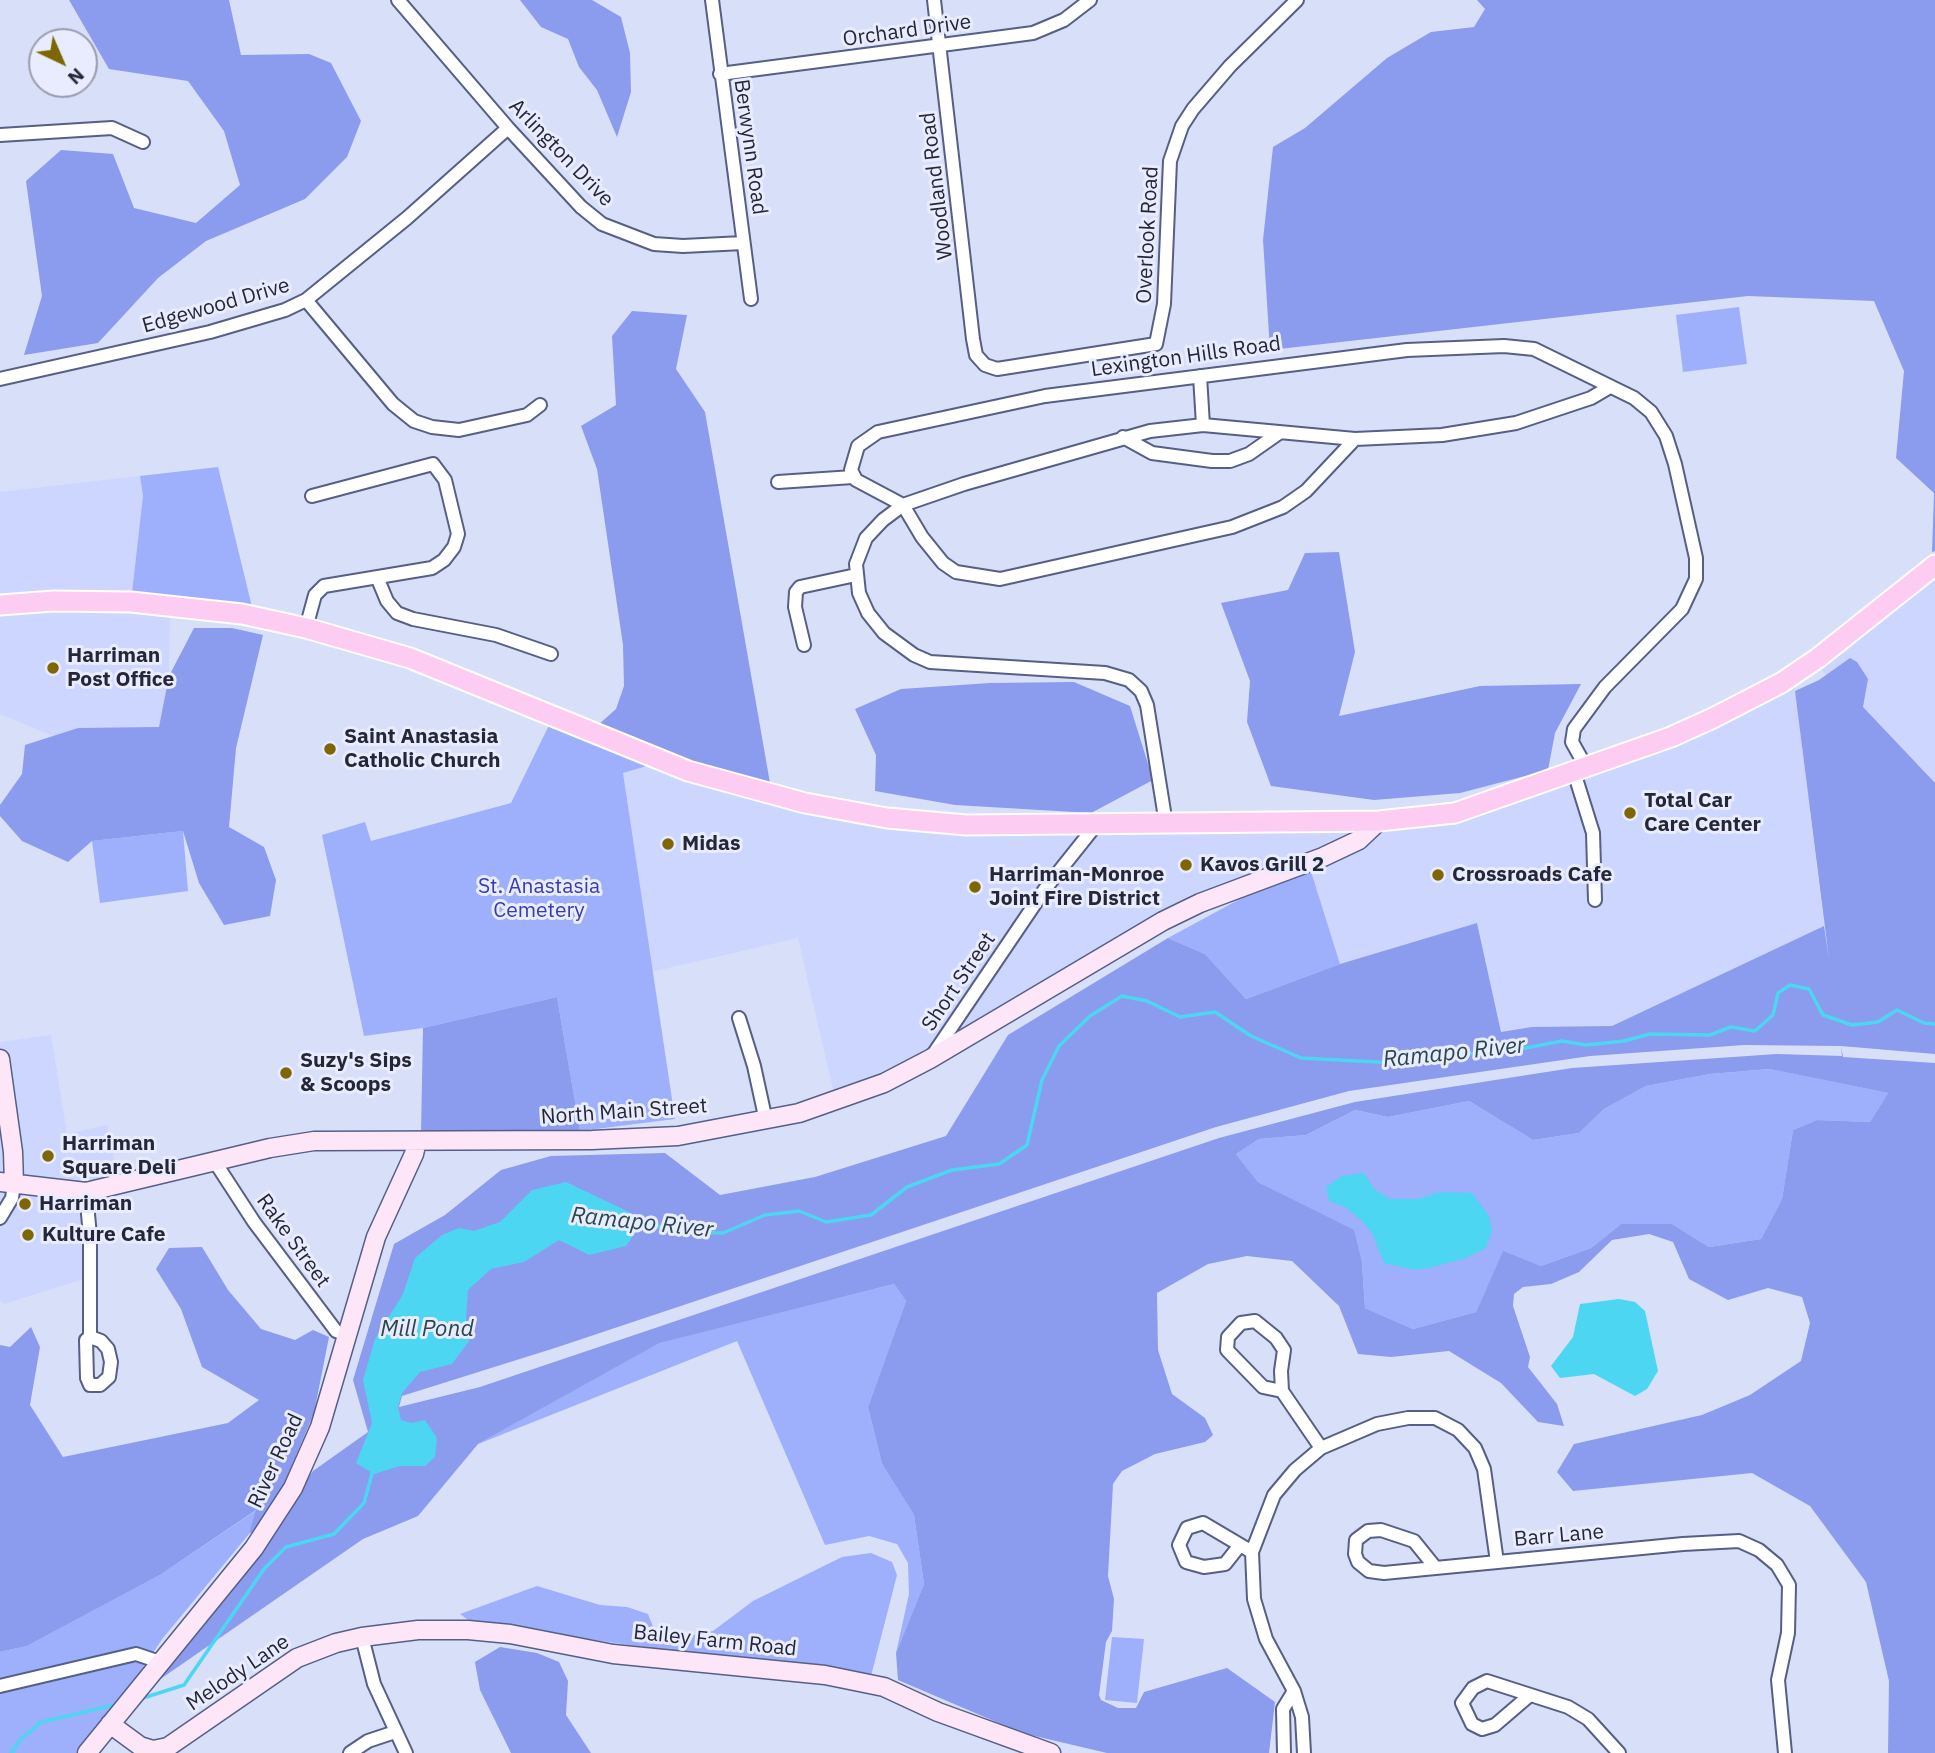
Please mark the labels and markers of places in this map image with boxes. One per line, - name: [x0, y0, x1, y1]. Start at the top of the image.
- place label: Harriman Post Office: [67, 643, 174, 693]
- marker: Harriman Post Office: [45, 660, 61, 676]
- place label: Saint Anastasia Catholic Church: [344, 724, 501, 774]
- marker: Saint Anastasia Catholic Church: [322, 741, 338, 757]
- place label: Total Car Care Center: [1644, 788, 1761, 838]
- marker: Total Car Care Center: [1622, 805, 1638, 821]
- place label: Midas: [682, 831, 741, 857]
- marker: Midas: [660, 836, 676, 852]
- place label: Kavos Grill 2: [1200, 852, 1324, 878]
- marker: Kavos Grill 2: [1178, 857, 1194, 873]
- place label: Harriman-Monroe Joint Fire District: [989, 862, 1164, 912]
- place label: Crossroads Cafe: [1452, 862, 1612, 888]
- marker: Crossroads Cafe: [1430, 867, 1446, 883]
- marker: Harriman-Monroe Joint Fire District: [967, 879, 983, 895]
- place label: Suzy's Sips & Scoops: [300, 1048, 412, 1098]
- marker: Suzy's Sips & Scoops: [278, 1065, 294, 1081]
- place label: Harriman Square Deli: [62, 1131, 176, 1181]
- marker: Harriman Square Deli: [40, 1148, 56, 1164]
- place label: Harriman: [39, 1191, 132, 1217]
- marker: Harriman: [17, 1196, 33, 1212]
- place label: Kulture Cafe: [42, 1222, 166, 1248]
- marker: Kulture Cafe: [20, 1227, 36, 1243]

